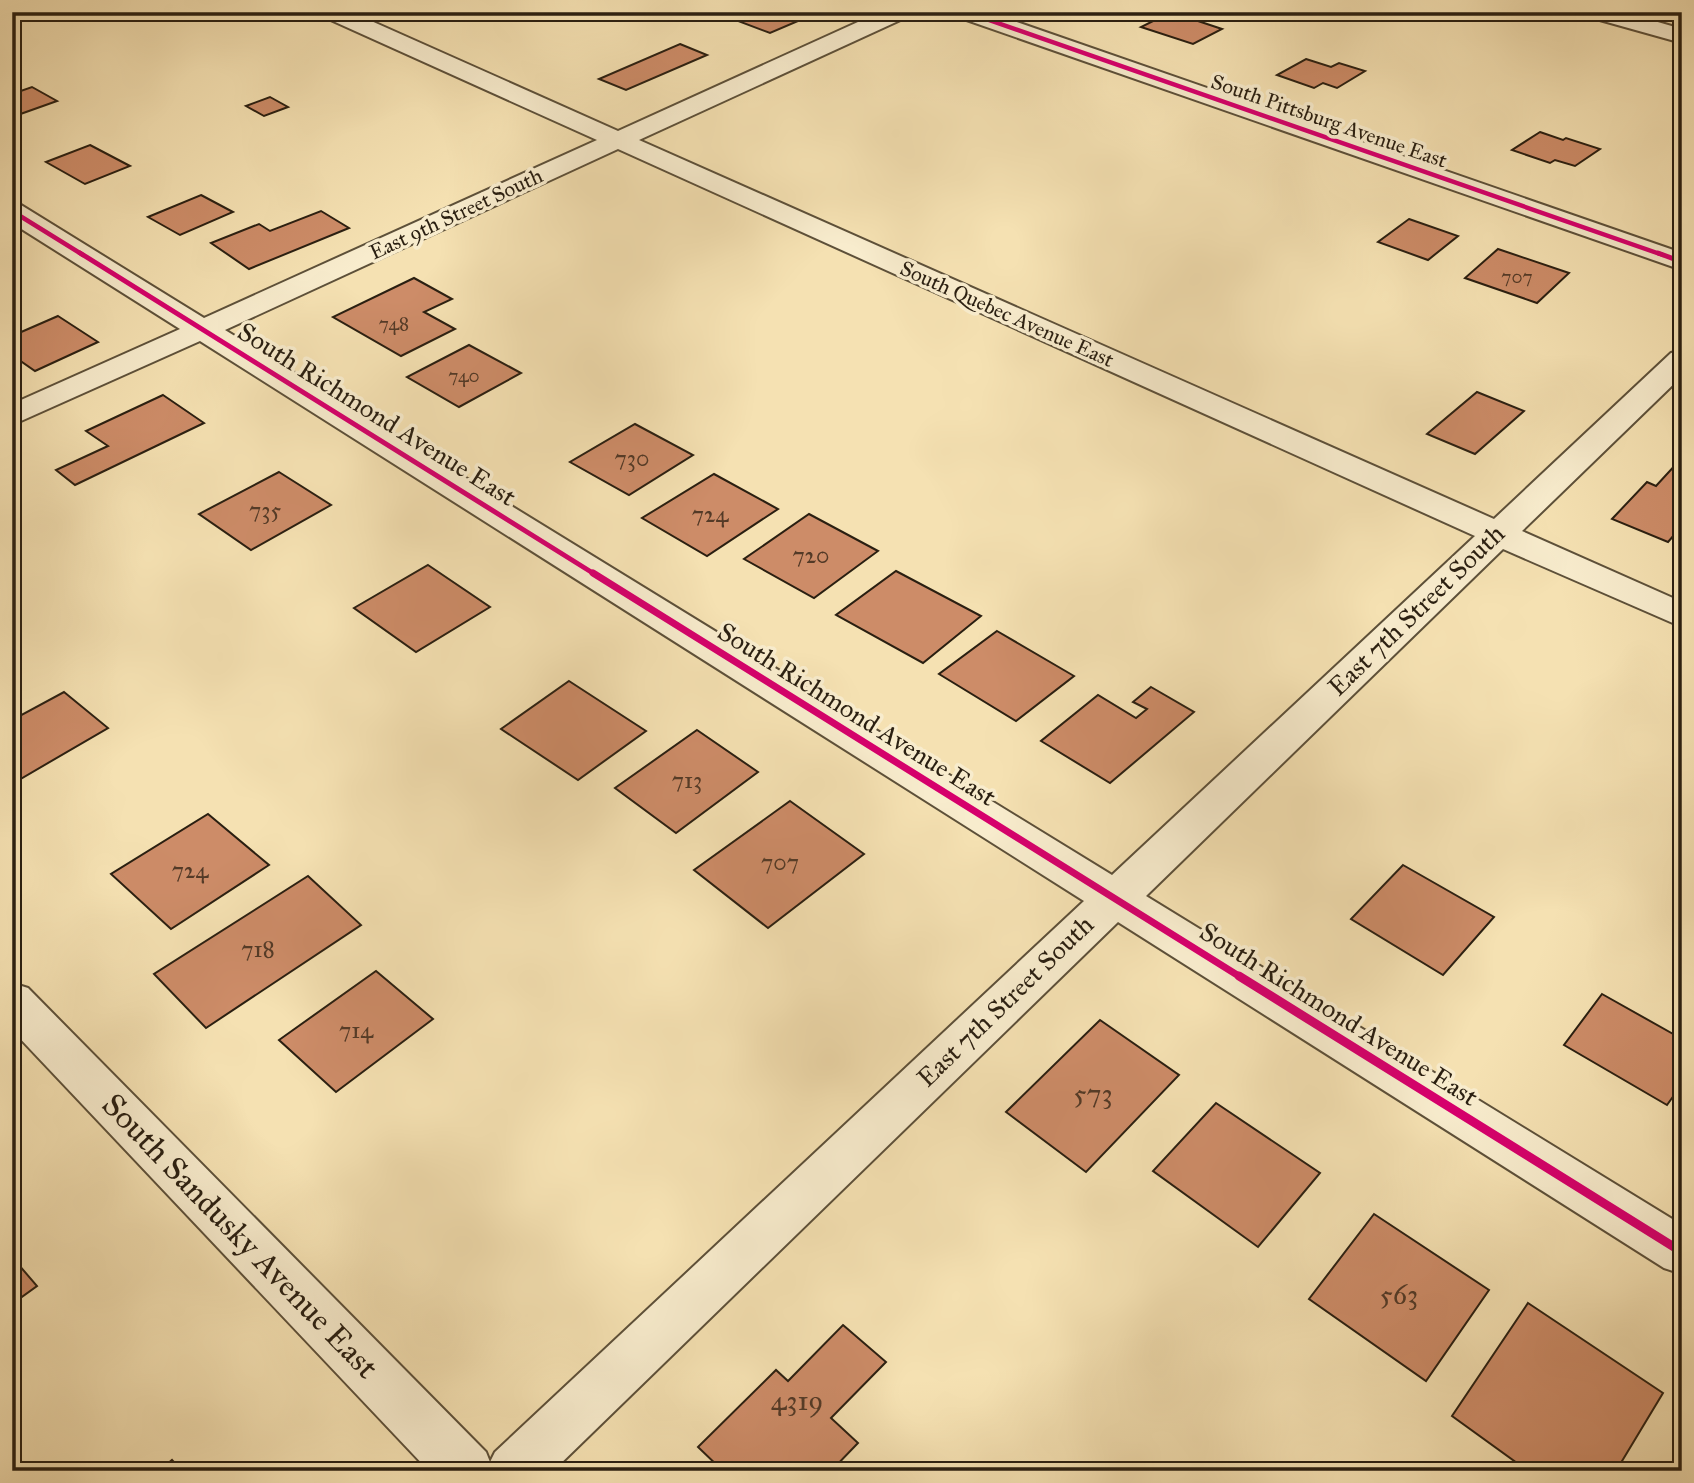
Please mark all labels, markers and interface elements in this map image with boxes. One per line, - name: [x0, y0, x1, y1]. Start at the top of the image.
- street label: South Pittsburg Avenue East: [1208, 68, 1451, 174]
- street label: East 9th Street South: [365, 162, 547, 266]
- street label: South Quebec Avenue East: [896, 255, 1118, 373]
- house number: 707: [1501, 265, 1533, 288]
- house number: 748: [379, 312, 409, 335]
- street label: South Richmond Avenue East: [232, 315, 522, 513]
- house number: 740: [448, 364, 480, 387]
- house number: 730: [615, 444, 649, 472]
- house number: 735: [249, 496, 281, 524]
- house number: 724: [692, 500, 729, 528]
- street label: East 7th Street South: [1321, 517, 1511, 702]
- house number: 720: [792, 541, 830, 569]
- street label: South Richmond Avenue East: [712, 615, 1002, 813]
- house number: 713: [672, 766, 702, 794]
- house number: 707: [761, 848, 799, 876]
- house number: 724: [172, 856, 209, 884]
- street label: East 7th Street South: [910, 908, 1100, 1093]
- street label: South Richmond Avenue East: [1194, 915, 1484, 1113]
- house number: 718: [241, 935, 275, 963]
- house number: 714: [339, 1016, 374, 1044]
- house number: 573: [1073, 1076, 1113, 1111]
- street label: South Sandusky Avenue East: [94, 1085, 386, 1387]
- house number: 563: [1380, 1277, 1418, 1312]
- house number: 4319: [771, 1383, 823, 1418]

